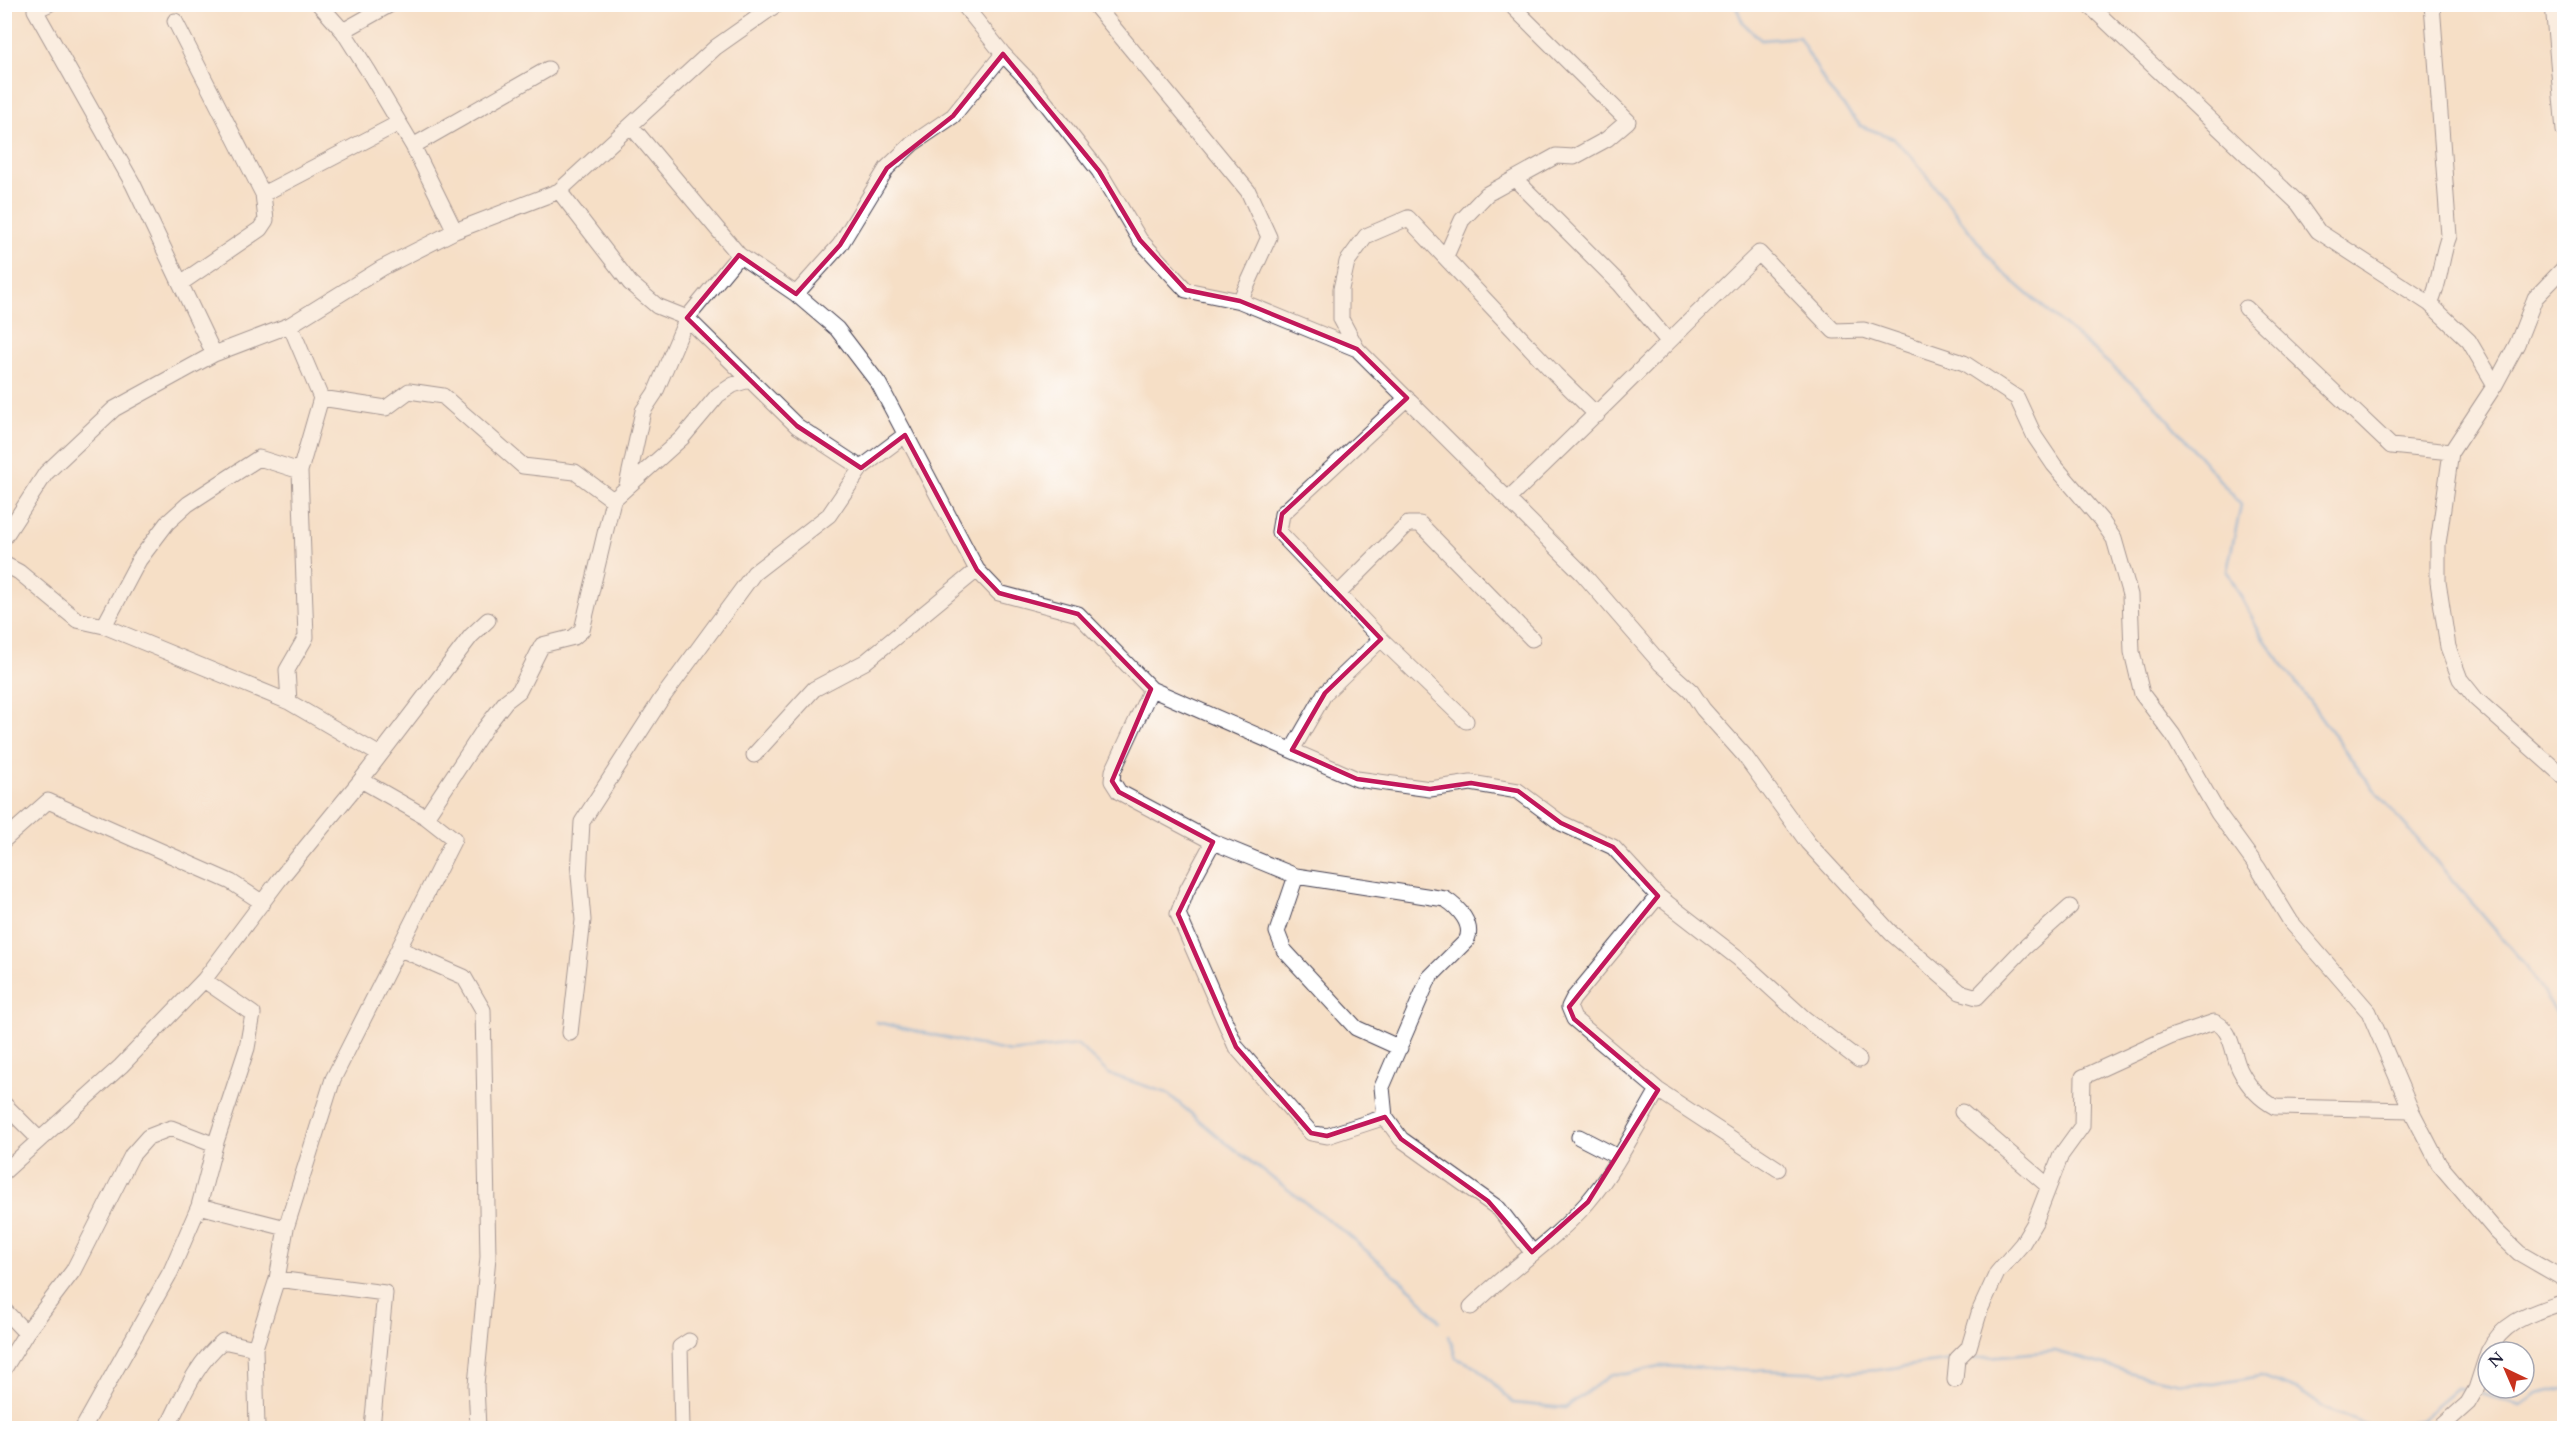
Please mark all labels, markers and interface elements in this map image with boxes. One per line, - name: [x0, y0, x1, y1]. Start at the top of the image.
- north arrow: [2476, 1340, 2536, 1400]
- text: N: [2484, 1347, 2509, 1373]

